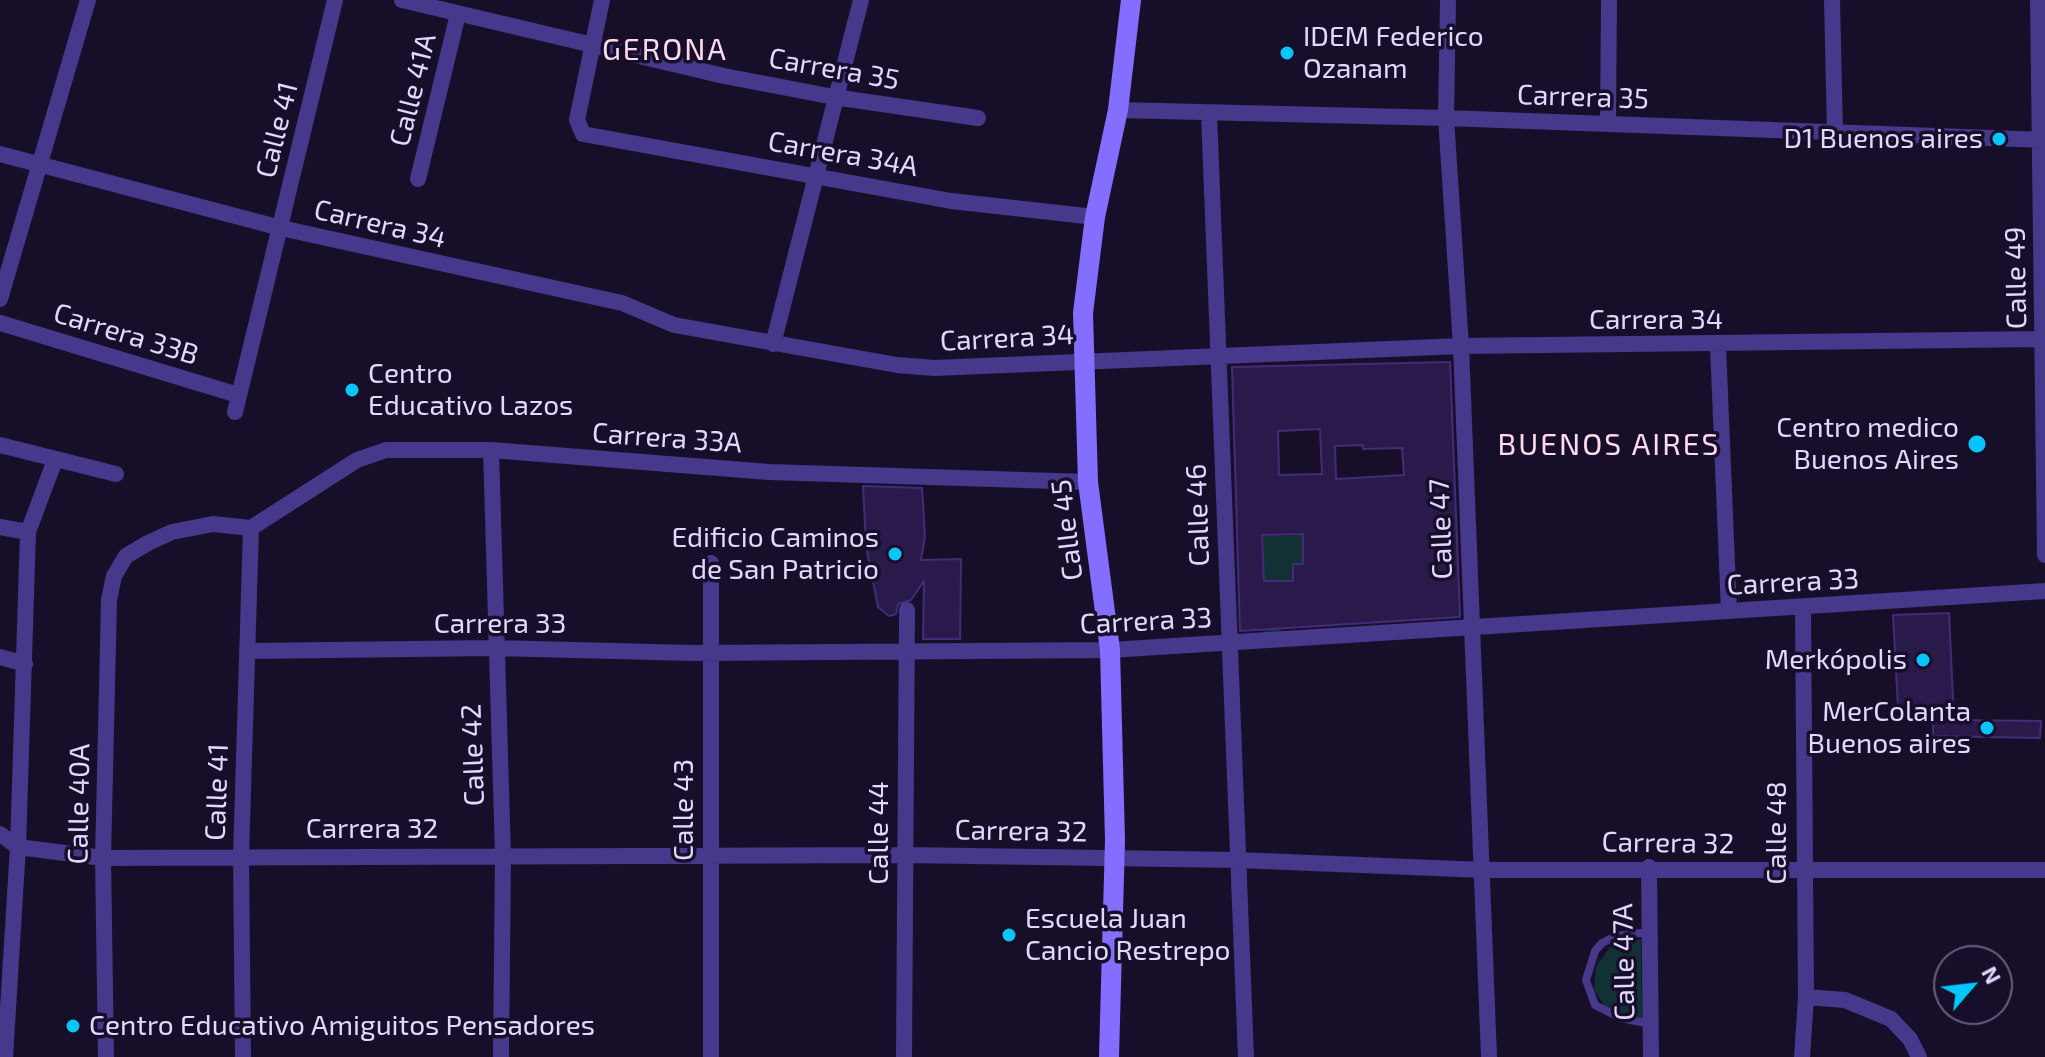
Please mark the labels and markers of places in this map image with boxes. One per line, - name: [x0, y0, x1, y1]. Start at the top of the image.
- place label: IDEM Federico Ozanam: [1303, 20, 1484, 86]
- marker: IDEM Federico Ozanam: [1278, 44, 1296, 62]
- place label: D1 Buenos aires: [1784, 122, 1983, 156]
- marker: D1 Buenos aires: [1990, 130, 2008, 148]
- place label: Centro Educativo Lazos: [368, 357, 573, 423]
- marker: Centro Educativo Lazos: [343, 381, 361, 399]
- place label: Centro medico Buenos Aires: [1776, 411, 1959, 477]
- marker: Centro medico Buenos Aires: [1966, 433, 1988, 455]
- place label: Edificio Caminos de San Patricio: [671, 521, 879, 587]
- marker: Edificio Caminos de San Patricio: [886, 545, 904, 563]
- place label: Merkópolis: [1765, 643, 1907, 677]
- marker: Merkópolis: [1914, 651, 1932, 669]
- place label: MerColanta Buenos aires: [1808, 695, 1971, 761]
- marker: MerColanta Buenos aires: [1978, 719, 1996, 737]
- place label: Escuela Juan Cancio Restrepo: [1025, 902, 1231, 968]
- marker: Escuela Juan Cancio Restrepo: [1000, 926, 1018, 944]
- place label: Centro Educativo Amiguitos Pensadores: [89, 1009, 595, 1043]
- marker: Centro Educativo Amiguitos Pensadores: [64, 1017, 82, 1035]

